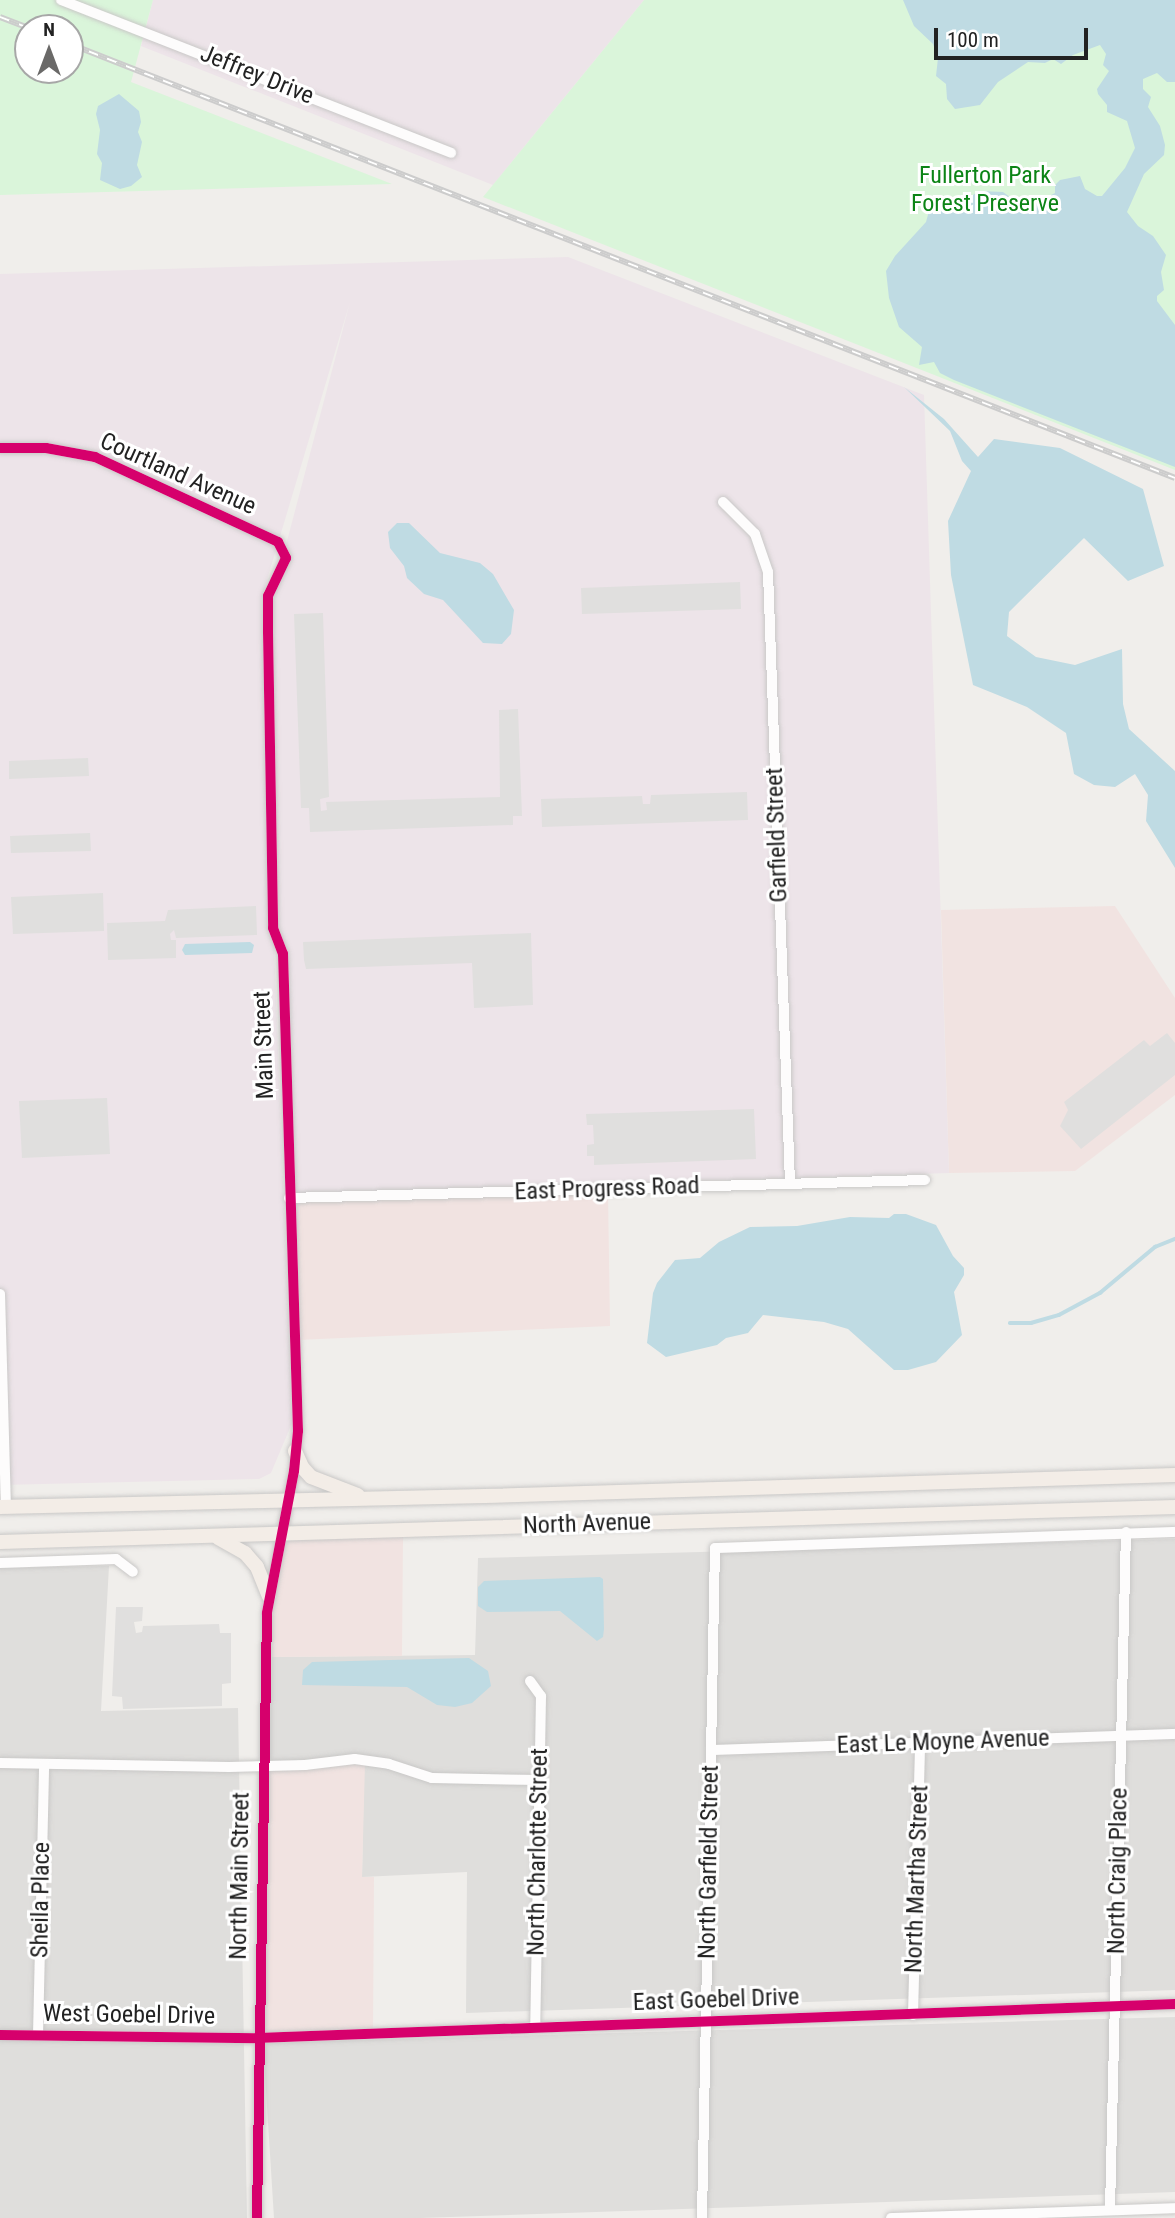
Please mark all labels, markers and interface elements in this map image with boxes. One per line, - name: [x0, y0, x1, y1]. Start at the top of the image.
- north arrow: [14, 14, 84, 84]
- scale bar: [937, 14, 1091, 58]
- text: N: [43, 18, 55, 41]
- text: 100 m: [947, 28, 999, 52]
- street label: Jeffrey Drive: [196, 39, 318, 111]
- park label: Fullerton Park Forest Preserve: [911, 162, 1059, 218]
- street label: Courtland Avenue: [96, 427, 260, 521]
- street label: Garfield Street: [760, 767, 794, 903]
- street label: Main Street: [248, 990, 280, 1100]
- street label: East Progress Road: [514, 1171, 700, 1207]
- street label: North Avenue: [522, 1507, 652, 1541]
- street label: East Le Moyne Avenue: [836, 1724, 1050, 1760]
- street label: North Charlotte Street: [522, 1748, 554, 1956]
- street label: North Garfield Street: [693, 1765, 725, 1959]
- street label: North Martha Street: [899, 1784, 935, 1974]
- street label: North Craig Place: [1102, 1788, 1134, 1954]
- street label: North Main Street: [224, 1792, 256, 1960]
- street label: Sheila Place: [26, 1842, 56, 1958]
- street label: East Goebel Drive: [632, 1983, 800, 2017]
- street label: West Goebel Drive: [43, 1999, 215, 2031]

